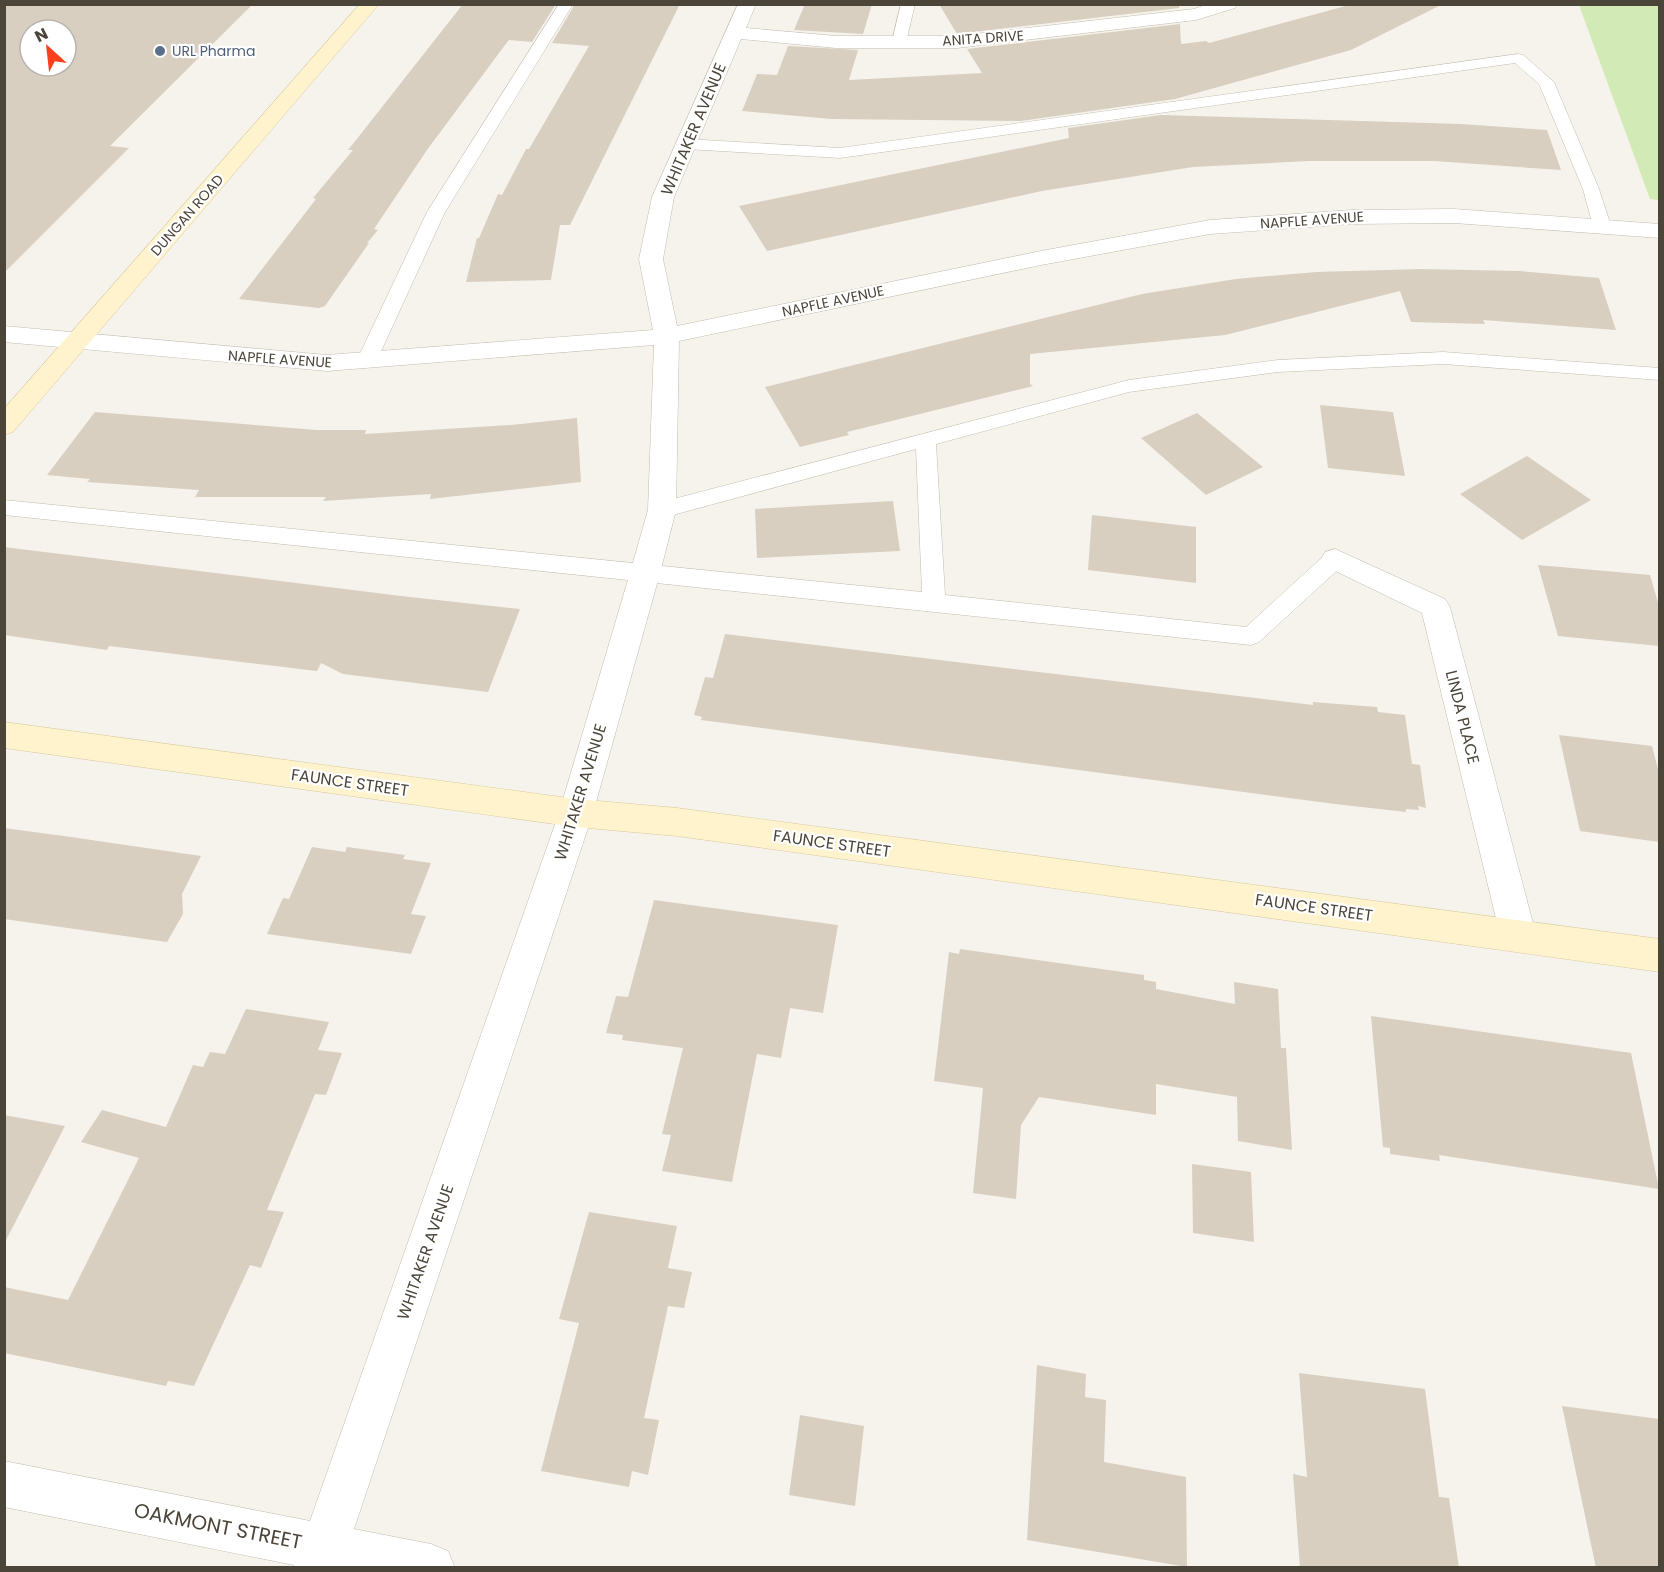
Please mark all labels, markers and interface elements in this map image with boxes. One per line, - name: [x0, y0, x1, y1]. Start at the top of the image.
- north arrow: [18, 18, 78, 78]
- text: N: [31, 22, 52, 48]
- street label: ANITA DRIVE: [941, 25, 1025, 51]
- place label: URL Pharma: [172, 41, 255, 61]
- marker: URL Pharma: [153, 44, 167, 58]
- street label: WHITAKER AVENUE: [655, 59, 732, 199]
- street label: DUNGAN ROAD: [146, 170, 228, 260]
- street label: NAPFLE AVENUE: [1259, 206, 1365, 234]
- street label: NAPFLE AVENUE: [780, 280, 886, 322]
- street label: NAPFLE AVENUE: [227, 345, 333, 373]
- street label: LINDA PLACE: [1440, 668, 1485, 766]
- street label: WHITAKER AVENUE: [549, 721, 612, 863]
- street label: FAUNCE STREET: [290, 763, 411, 802]
- street label: FAUNCE STREET: [772, 824, 893, 863]
- street label: FAUNCE STREET: [1254, 888, 1375, 927]
- street label: WHITAKER AVENUE: [391, 1181, 459, 1323]
- street label: OAKMONT STREET: [132, 1496, 304, 1556]

